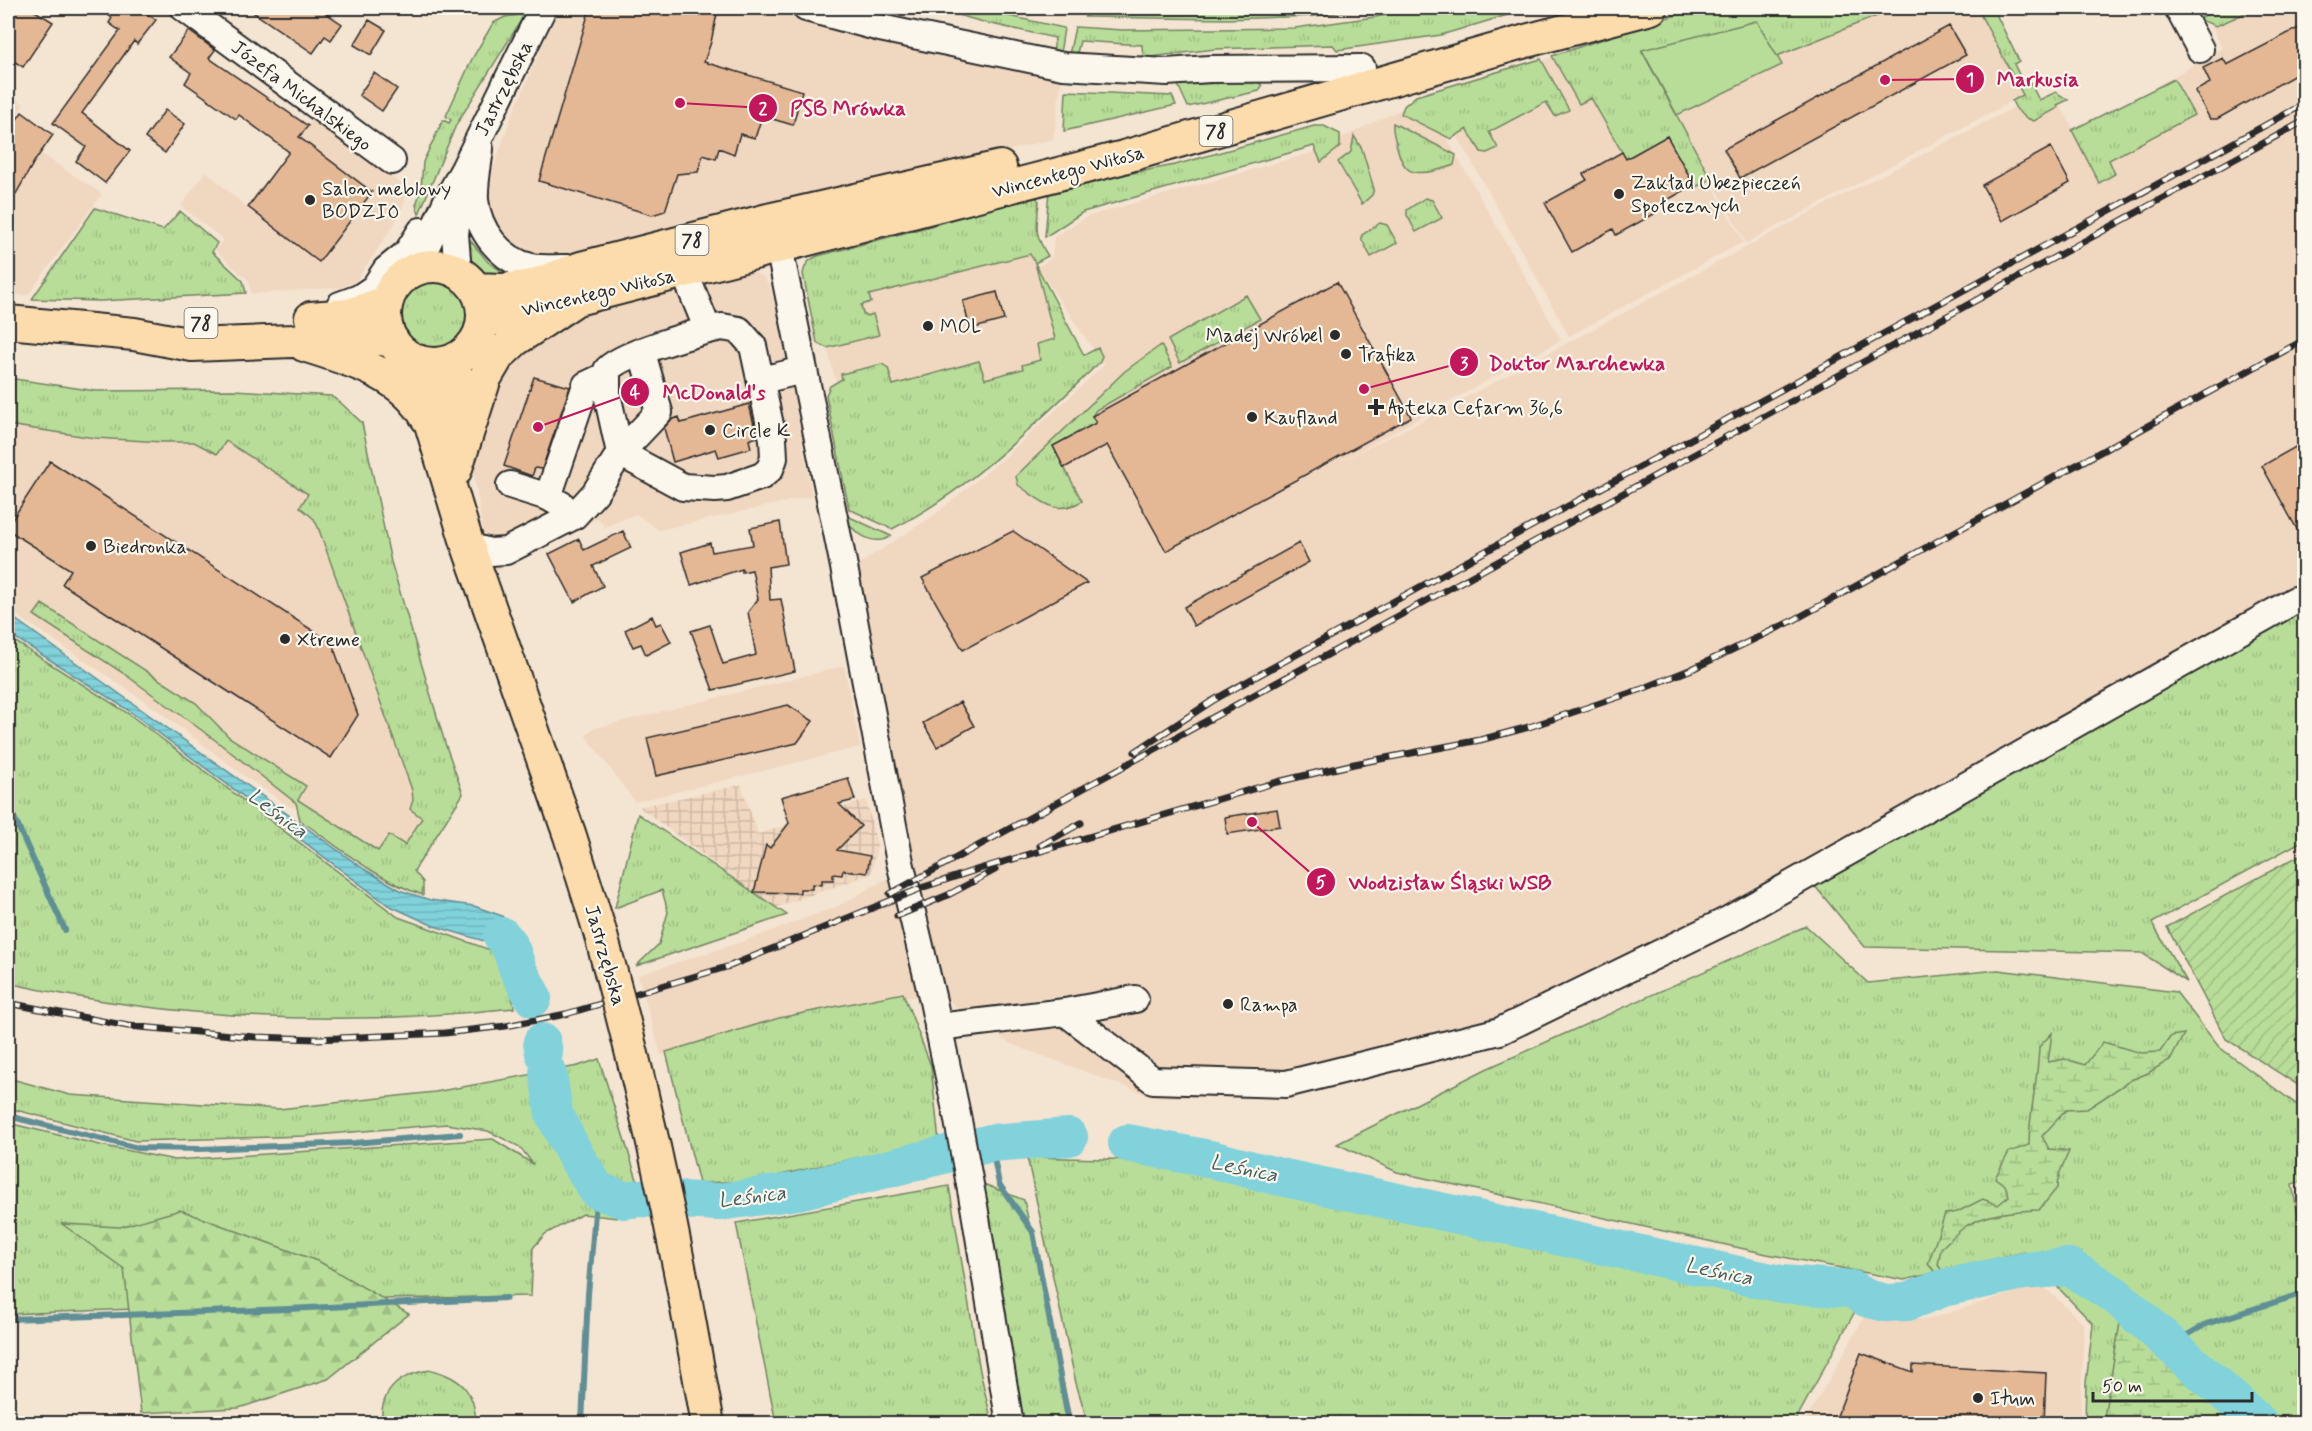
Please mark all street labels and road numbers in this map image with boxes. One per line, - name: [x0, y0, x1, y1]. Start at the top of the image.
- street label: Józefa Michalskiego: [225, 34, 377, 158]
- street label: Jastrzębska: [469, 36, 540, 141]
- road number: 78: [1200, 116, 1232, 146]
- street label: Wincentego Witosa: [989, 139, 1148, 207]
- road number: 78: [676, 225, 708, 255]
- street label: Wincentego Witosa: [519, 263, 678, 325]
- road number: 78: [184, 308, 218, 338]
- street label: Jastrzębska: [577, 902, 632, 1009]

